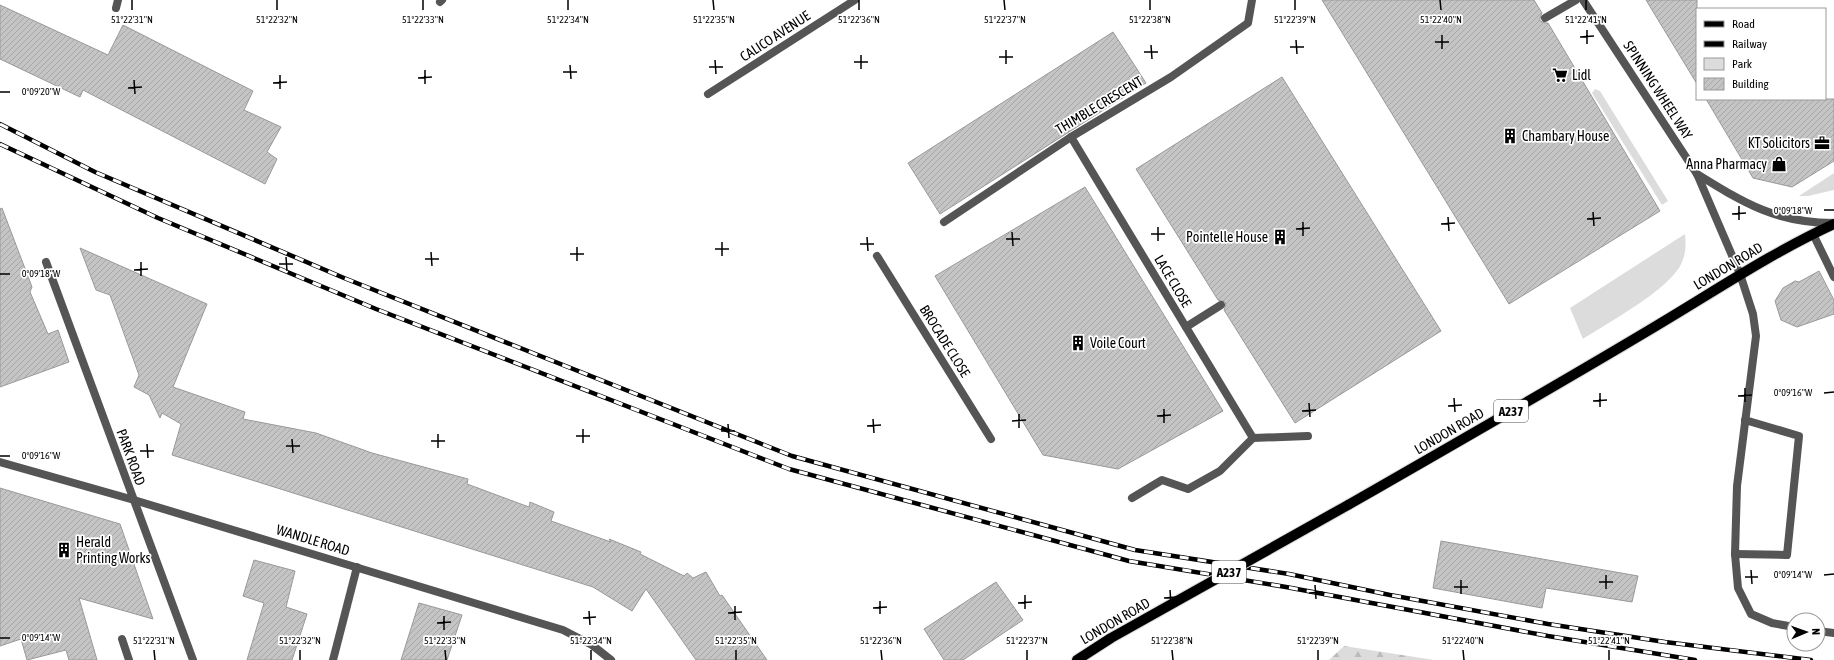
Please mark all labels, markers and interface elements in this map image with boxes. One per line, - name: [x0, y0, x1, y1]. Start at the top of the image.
- street label: CALICO AVENUE: [737, 7, 813, 65]
- legend: [1696, 8, 1826, 100]
- text: 51°22'31"N: [111, 14, 153, 25]
- text: 51°22'32"N: [256, 14, 298, 25]
- text: 51°22'33"N: [402, 14, 444, 25]
- text: 51°22'34"N: [547, 14, 589, 25]
- text: 51°22'35"N: [693, 14, 735, 25]
- text: 51°22'36"N: [838, 14, 880, 25]
- text: 51°22'37"N: [984, 14, 1026, 25]
- text: 51°22'38"N: [1129, 14, 1171, 25]
- text: 51°22'39"N: [1274, 14, 1316, 25]
- text: 51°22'40"N: [1420, 14, 1462, 25]
- text: 51°22'41"N: [1565, 14, 1607, 25]
- text: Road: [1732, 17, 1755, 31]
- text: Railway: [1732, 37, 1767, 51]
- street label: SPINNING WHEEL WAY: [1620, 38, 1696, 143]
- text: Park: [1732, 57, 1753, 71]
- supermarket icon: Lidl: [1551, 66, 1569, 84]
- place label: Lidl: [1572, 67, 1591, 83]
- street label: THIMBLE CRESCENT: [1052, 73, 1146, 137]
- text: Building: [1732, 77, 1770, 91]
- text: 0°09'20"W: [22, 86, 61, 97]
- building icon: Chambary House: [1501, 127, 1519, 145]
- place label: Chambary House: [1522, 128, 1609, 144]
- office icon: KT Solicitors: [1813, 134, 1831, 152]
- place label: KT Solicitors: [1748, 135, 1810, 151]
- shop icon: Anna Pharmacy: [1770, 155, 1788, 173]
- place label: Anna Pharmacy: [1686, 156, 1767, 172]
- text: 0°09'18"W: [1774, 205, 1813, 216]
- building icon: Pointelle House: [1271, 228, 1289, 246]
- place label: Pointelle House: [1186, 229, 1268, 245]
- street label: LONDON ROAD: [1691, 239, 1765, 293]
- street label: LACE CLOSE: [1151, 252, 1195, 310]
- text: 0°09'18"W: [22, 268, 61, 279]
- street label: BROCADE CLOSE: [916, 302, 974, 380]
- building icon: Voile Court: [1069, 334, 1087, 352]
- place label: Voile Court: [1090, 335, 1146, 351]
- text: 0°09'16"W: [1774, 387, 1813, 398]
- road number: A237: [1494, 400, 1528, 422]
- street label: LONDON ROAD: [1411, 405, 1487, 457]
- street label: PARK ROAD: [113, 427, 149, 487]
- text: 0°09'16"W: [22, 450, 61, 461]
- street label: WANDLE ROAD: [274, 521, 352, 559]
- place label: Herald Printing Works: [76, 534, 151, 566]
- building icon: Herald Printing Works: [55, 541, 73, 559]
- road number: A237: [1212, 561, 1246, 583]
- text: 0°09'14"W: [1774, 569, 1813, 580]
- street label: LONDON ROAD: [1077, 595, 1153, 647]
- north arrow: [1786, 612, 1826, 652]
- text: N: [1810, 628, 1822, 635]
- text: 0°09'14"W: [22, 632, 61, 643]
- text: 51°22'31"N: [133, 635, 175, 646]
- text: 51°22'32"N: [279, 635, 321, 646]
- text: 51°22'33"N: [424, 635, 466, 646]
- text: 51°22'34"N: [570, 635, 612, 646]
- text: 51°22'35"N: [715, 635, 757, 646]
- text: 51°22'36"N: [860, 635, 902, 646]
- text: 51°22'37"N: [1006, 635, 1048, 646]
- text: 51°22'38"N: [1151, 635, 1193, 646]
- text: 51°22'39"N: [1297, 635, 1339, 646]
- text: 51°22'40"N: [1442, 635, 1484, 646]
- text: 51°22'41"N: [1588, 635, 1630, 646]

